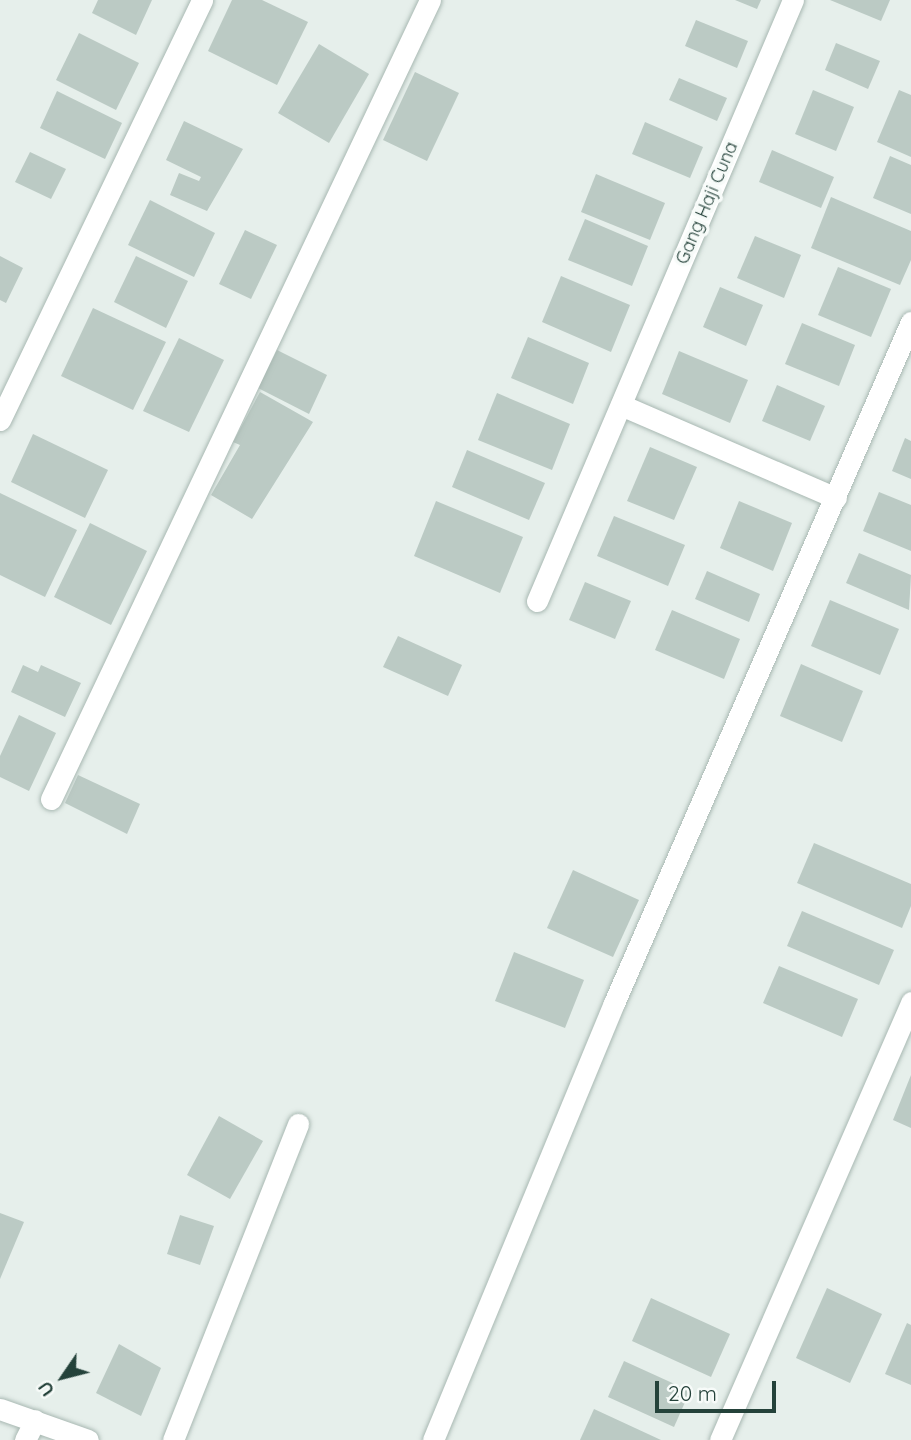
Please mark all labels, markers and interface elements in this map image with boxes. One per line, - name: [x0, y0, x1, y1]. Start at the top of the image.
- street label: Gang Haji Cuna: [671, 138, 743, 268]
- north arrow: [28, 1342, 98, 1412]
- scale bar: [659, 1366, 780, 1410]
- text: U: [32, 1377, 59, 1401]
- text: 20 m: [668, 1380, 717, 1406]

